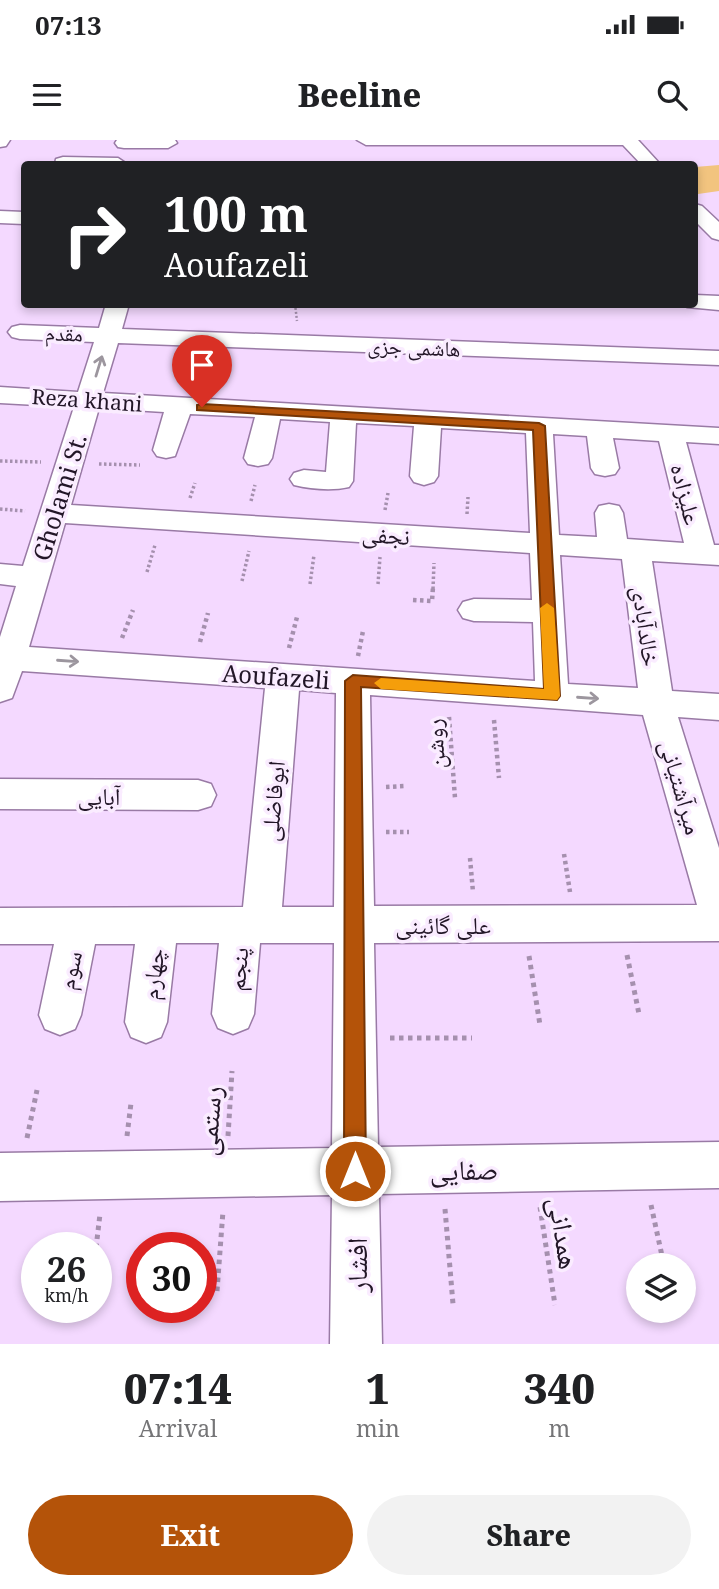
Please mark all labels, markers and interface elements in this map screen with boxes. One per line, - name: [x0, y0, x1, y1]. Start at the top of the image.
- text: 07:13: [35, 7, 102, 43]
- text: Beeline: [298, 73, 421, 116]
- icon: menu: [28, 76, 66, 114]
- icon: search: [653, 76, 691, 114]
- text: 100 m: [164, 180, 308, 246]
- icon: right: [49, 189, 140, 280]
- text: Aoufazeli: [164, 243, 308, 286]
- street label: مقدم: [45, 318, 83, 349]
- street label: هاشمی جزی: [367, 331, 461, 363]
- pin: [172, 335, 232, 407]
- icon: arrive: [183, 346, 221, 384]
- one-way arrow: [94, 355, 107, 377]
- street label: Reza khani: [31, 382, 143, 418]
- street label: Gholami St.: [24, 429, 94, 565]
- street label: علیزاده: [664, 460, 710, 528]
- street label: نجفی: [361, 516, 411, 552]
- street label: خالدآبادی: [625, 584, 669, 668]
- one-way arrow: [56, 655, 79, 668]
- street label: Aoufazeli: [221, 656, 331, 696]
- one-way arrow: [577, 692, 599, 705]
- street label: روشن: [416, 718, 452, 770]
- street label: میرآشتیانی: [653, 736, 711, 838]
- street label: ابوفاضلی: [252, 759, 292, 843]
- street label: آبایی: [77, 779, 121, 812]
- street label: علی گائینی: [395, 908, 491, 941]
- street label: چهارم: [132, 946, 173, 1002]
- street label: پنجم: [219, 946, 256, 992]
- street label: سوم: [49, 948, 90, 993]
- street label: رستمی: [187, 1085, 229, 1157]
- position arrow: [318, 1134, 392, 1208]
- street label: صفایی: [429, 1149, 499, 1189]
- street label: همدانی: [541, 1194, 589, 1272]
- speed limit sign: 30: [126, 1232, 217, 1323]
- street label: افشار: [337, 1238, 375, 1293]
- text: 26: [47, 1245, 86, 1292]
- map controls: [626, 1253, 696, 1323]
- button: layers: [626, 1253, 696, 1323]
- text: km/h: [44, 1283, 89, 1307]
- text: 07:14: [124, 1359, 232, 1416]
- text: 1: [366, 1359, 390, 1416]
- text: 340: [524, 1359, 595, 1416]
- text: Arrival: [139, 1412, 217, 1444]
- text: min: [356, 1412, 400, 1444]
- text: m: [549, 1412, 570, 1444]
- button: Exit: [28, 1495, 353, 1575]
- button: Share: [367, 1495, 691, 1575]

